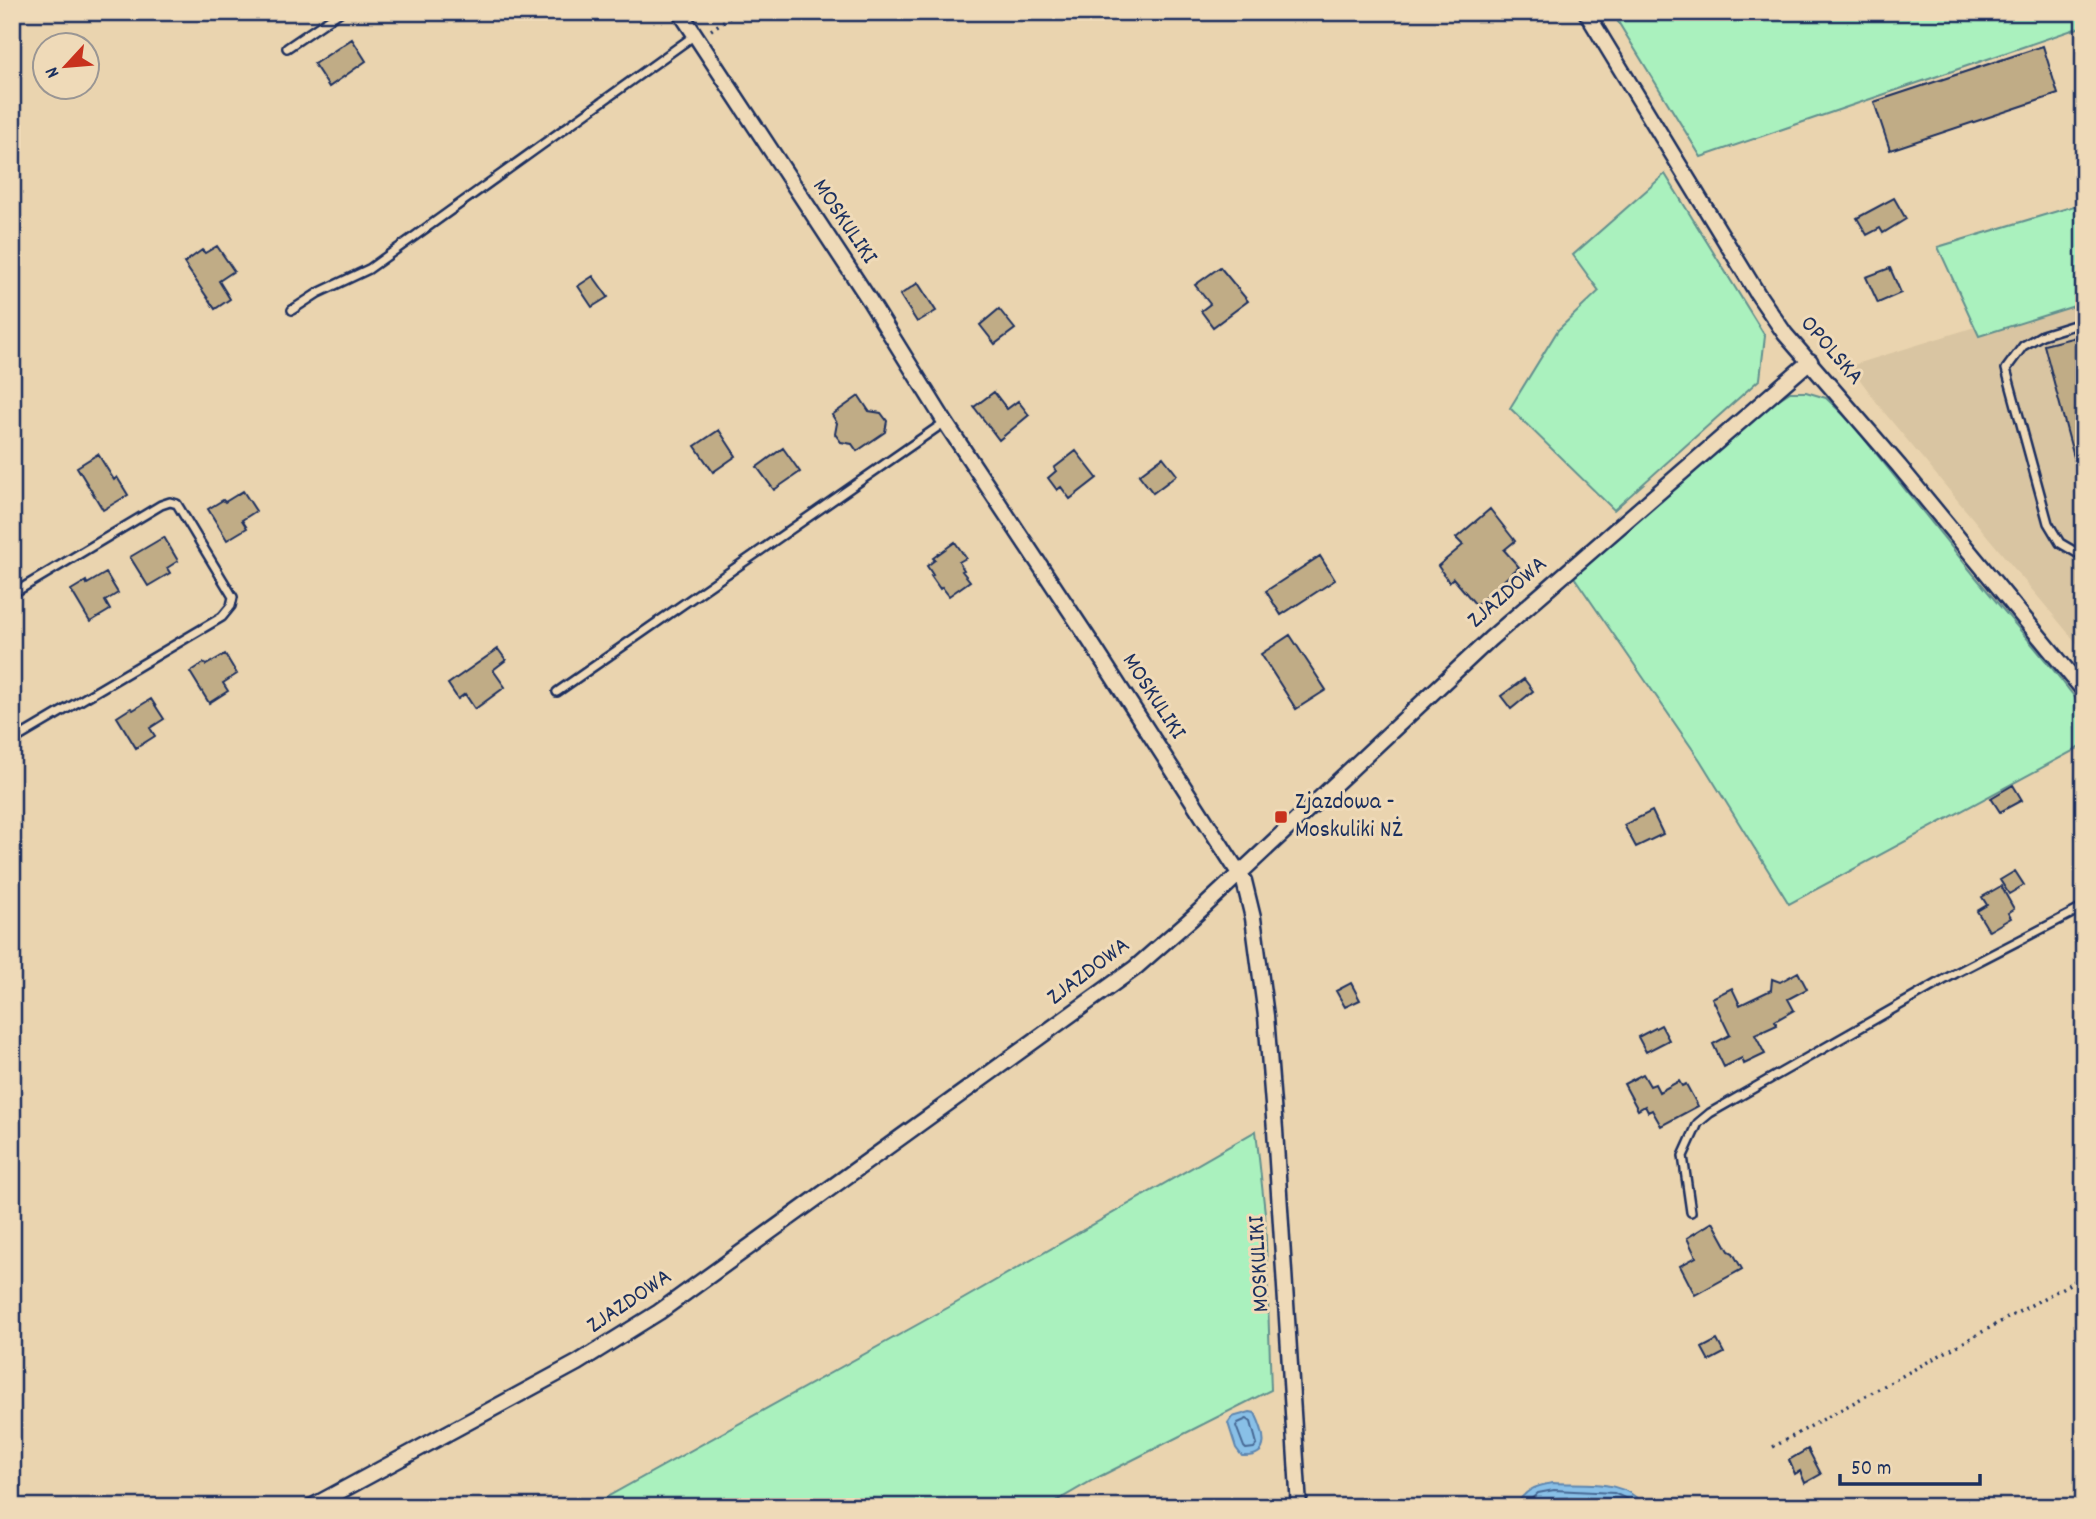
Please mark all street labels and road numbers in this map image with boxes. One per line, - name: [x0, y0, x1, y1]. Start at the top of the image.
- street label: MOSKULIKI: [803, 172, 885, 272]
- street label: OPOLSKA: [1791, 309, 1871, 393]
- street label: ZJAZDOWA: [1461, 549, 1555, 637]
- street label: MOSKULIKI: [1112, 647, 1194, 747]
- street label: ZJAZDOWA: [1040, 930, 1138, 1014]
- street label: MOSKULIKI: [1240, 1214, 1280, 1313]
- street label: ZJAZDOWA: [581, 1261, 679, 1343]

